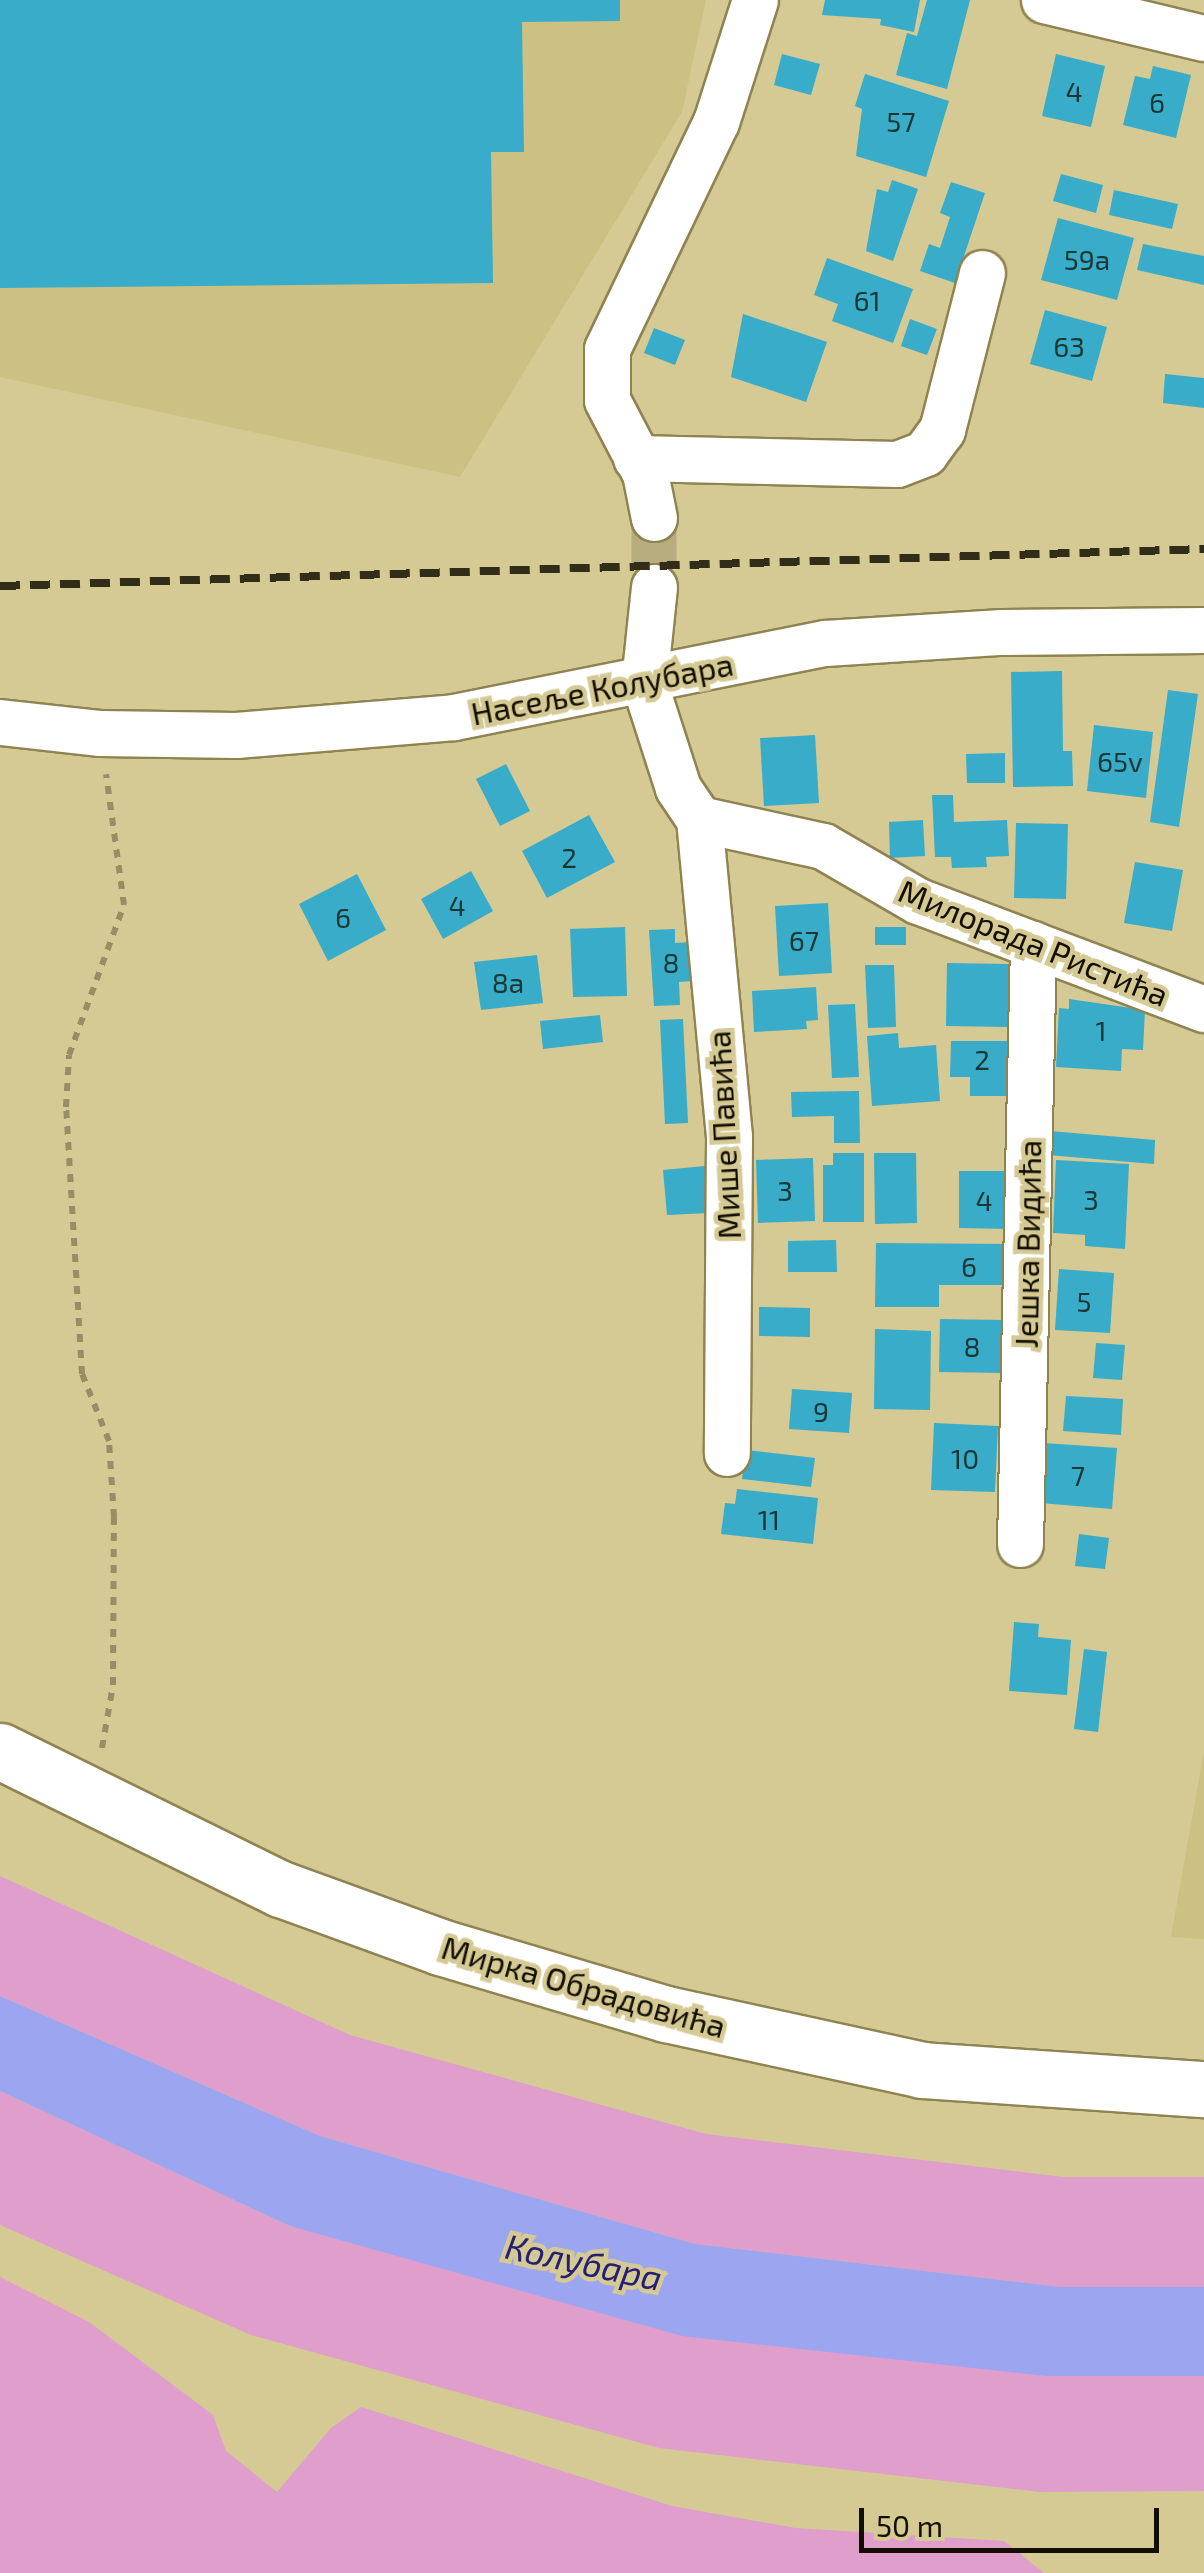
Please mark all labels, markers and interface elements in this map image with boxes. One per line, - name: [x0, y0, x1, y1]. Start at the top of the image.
- house number: 4: [1065, 74, 1083, 108]
- house number: 6: [1149, 85, 1165, 119]
- house number: 57: [886, 104, 916, 138]
- house number: 59a: [1064, 242, 1110, 276]
- house number: 61: [853, 283, 881, 317]
- house number: 63: [1053, 329, 1085, 363]
- street label: Насеље Колубара: [468, 644, 736, 732]
- house number: 65v: [1097, 744, 1143, 778]
- house number: 2: [561, 840, 577, 874]
- street label: Милорада Ристића: [894, 870, 1174, 1014]
- house number: 4: [448, 888, 466, 922]
- house number: 6: [335, 900, 351, 934]
- house number: 67: [789, 923, 819, 957]
- house number: 8: [663, 945, 679, 979]
- house number: 8a: [492, 965, 524, 999]
- house number: 1: [1095, 1013, 1107, 1047]
- street label: Мише Павића: [698, 1030, 748, 1240]
- house number: 2: [974, 1042, 990, 1076]
- street label: Јешка Видића: [1006, 1139, 1048, 1349]
- house number: 3: [777, 1173, 793, 1207]
- house number: 3: [1083, 1182, 1099, 1216]
- house number: 4: [975, 1183, 993, 1217]
- house number: 6: [961, 1249, 977, 1283]
- house number: 5: [1076, 1284, 1092, 1318]
- house number: 8: [964, 1329, 980, 1363]
- house number: 9: [813, 1394, 829, 1428]
- house number: 10: [951, 1441, 979, 1475]
- house number: 7: [1071, 1458, 1085, 1492]
- house number: 11: [758, 1502, 780, 1536]
- street label: Мирка Обрадовића: [438, 1927, 730, 2045]
- water label: Колубара: [502, 2224, 666, 2298]
- scale bar: [864, 2488, 1164, 2550]
- text: 50 m: [876, 2507, 943, 2543]

